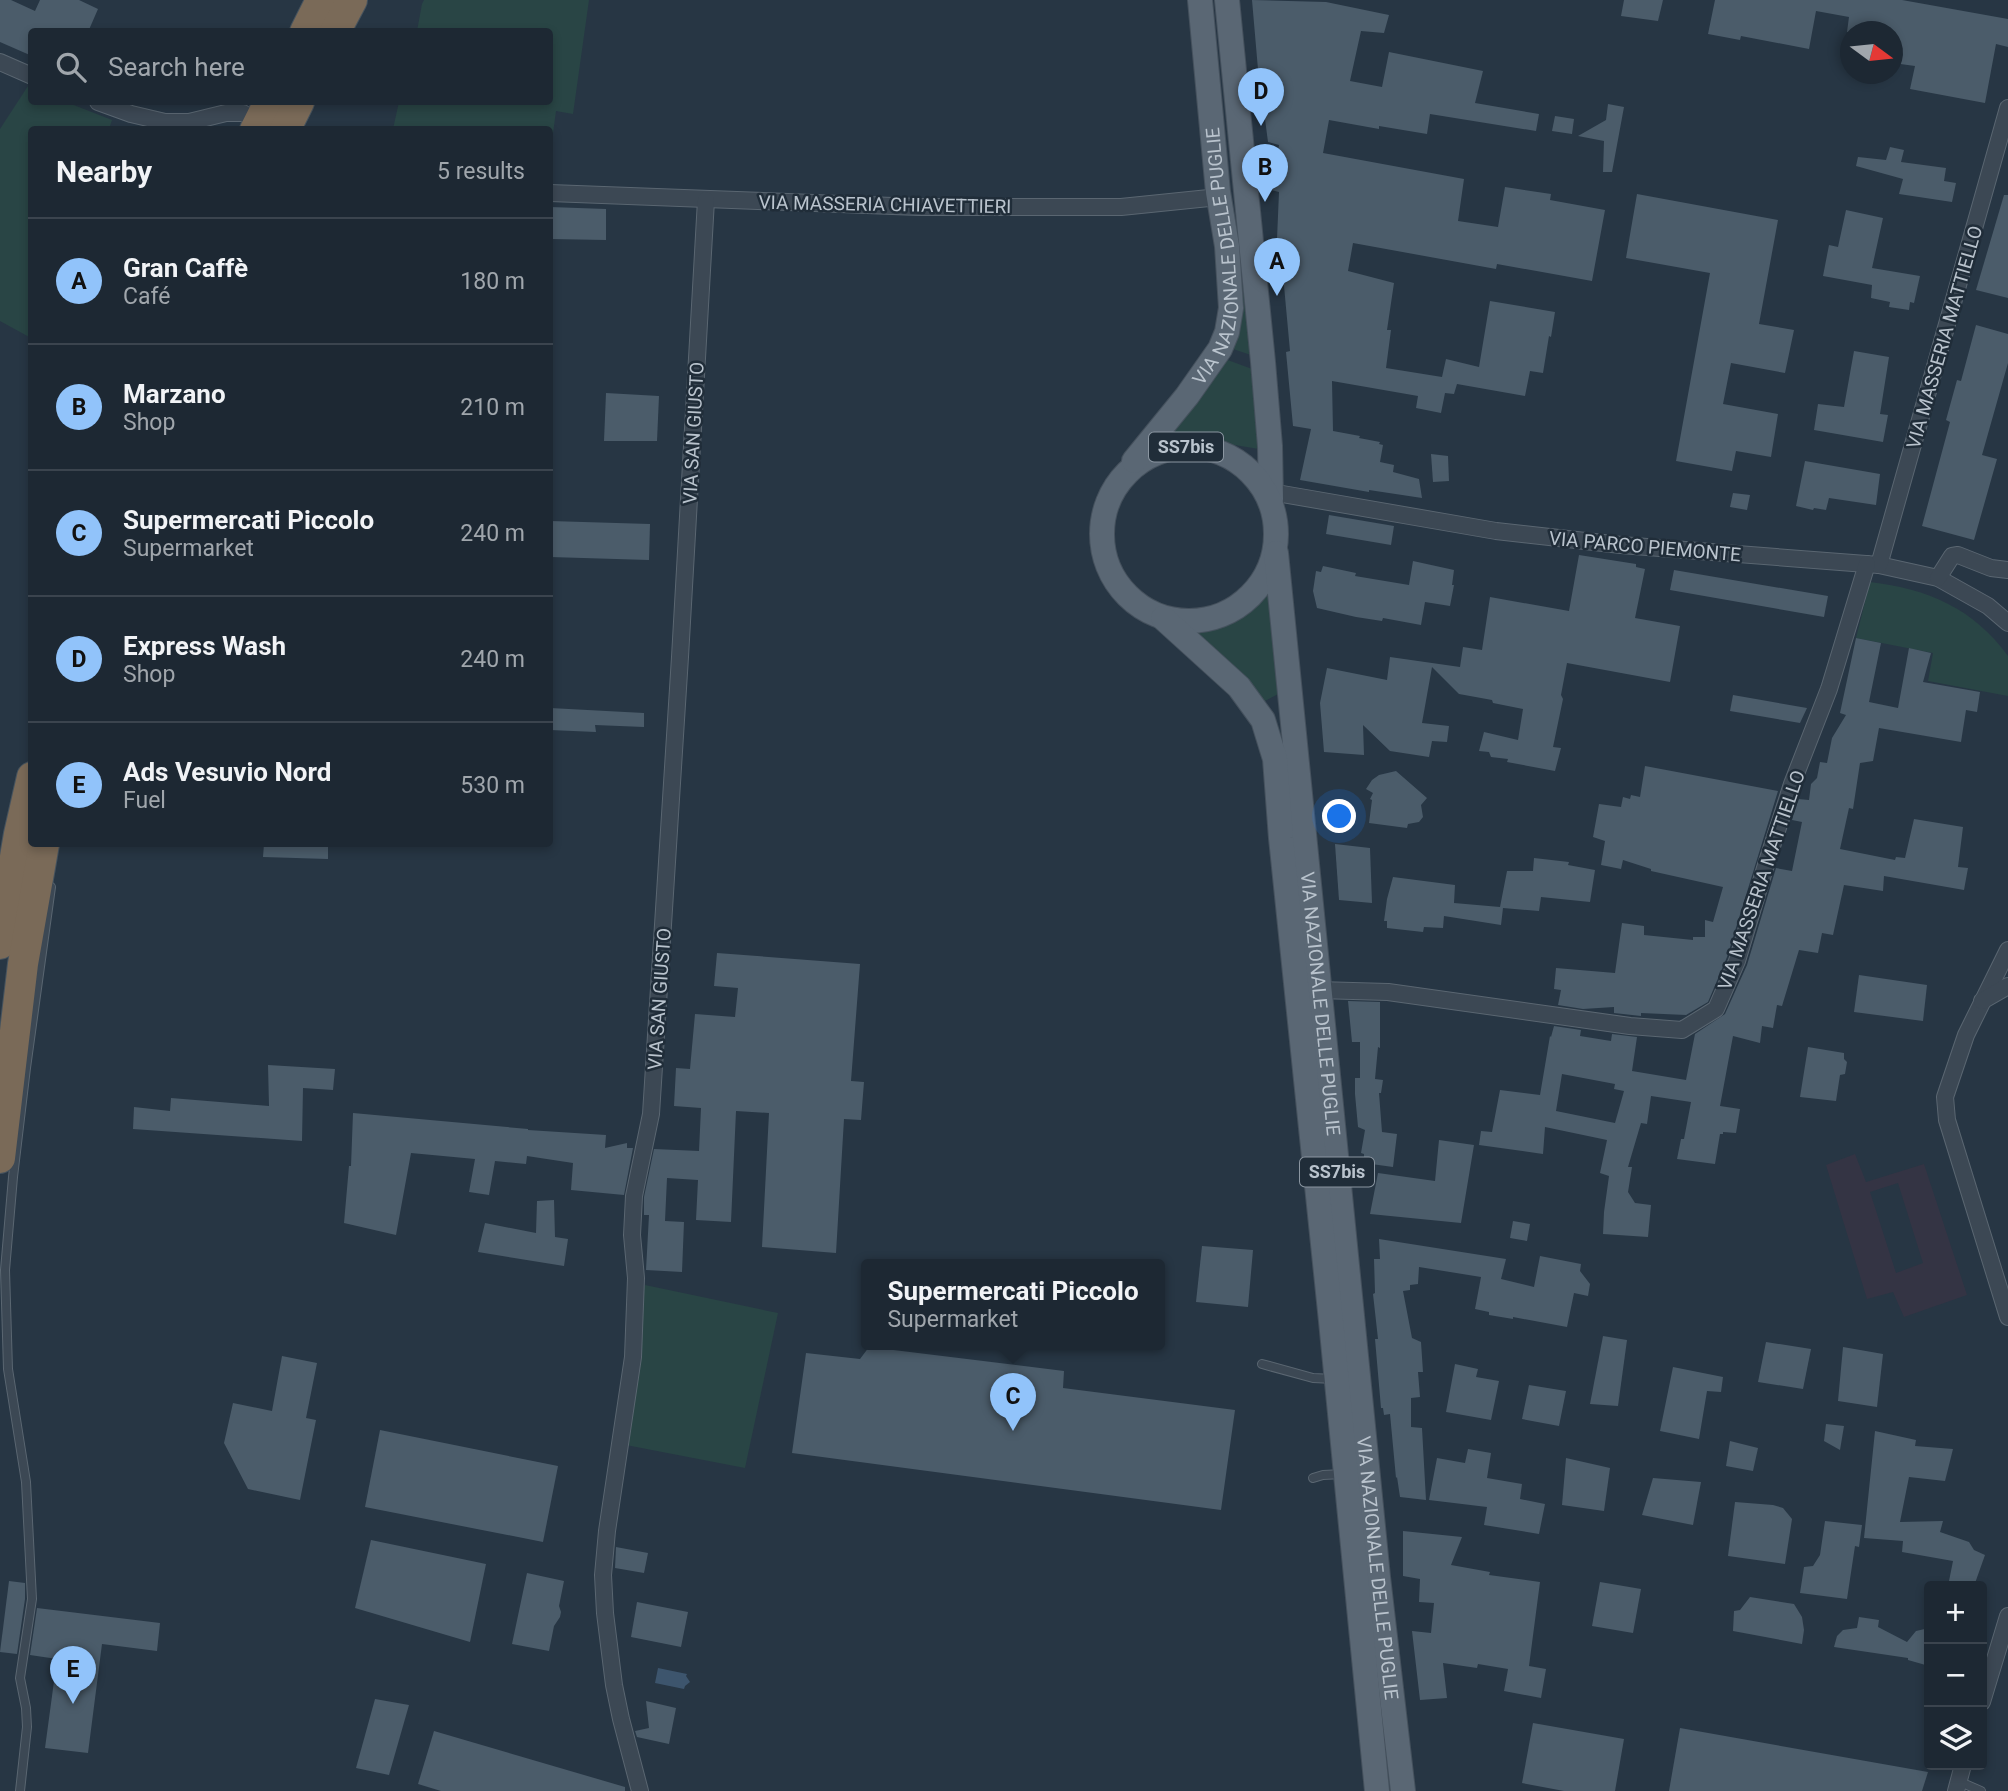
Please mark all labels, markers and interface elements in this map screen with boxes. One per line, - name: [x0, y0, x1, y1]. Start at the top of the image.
- north arrow: [1840, 21, 1903, 84]
- search box: [28, 28, 553, 105]
- icon: search: [52, 48, 90, 86]
- text: Search here: [108, 52, 245, 82]
- pin: D: [1238, 68, 1284, 126]
- street label: VIA NAZIONALE DELLE PUGLIE: [1188, 126, 1243, 389]
- pin: B: [1242, 144, 1288, 202]
- text: Nearby: [56, 154, 152, 189]
- text: 5 results: [437, 158, 525, 185]
- street label: VIA MASSERIA CHIAVETTIERI: [758, 191, 1012, 218]
- street label: VIA MASSERIA MATTIELLO: [1902, 223, 1987, 451]
- pin: A: [1254, 238, 1300, 296]
- text: Gran Caffè: [123, 253, 248, 283]
- text: A: [71, 268, 87, 295]
- text: 180 m: [460, 268, 525, 295]
- text: Café: [123, 283, 170, 310]
- street label: VIA SAN GIUSTO: [678, 361, 709, 505]
- text: Marzano: [123, 379, 226, 409]
- text: B: [72, 394, 86, 421]
- text: 210 m: [460, 394, 525, 421]
- text: Shop: [123, 409, 175, 436]
- road number: SS7bis: [1149, 432, 1223, 462]
- text: Supermercati Piccolo: [123, 505, 374, 535]
- text: C: [71, 520, 87, 547]
- text: 240 m: [460, 520, 525, 547]
- street label: VIA PARCO PIEMONTE: [1548, 527, 1742, 566]
- text: Supermarket: [123, 535, 254, 562]
- text: Express Wash: [123, 631, 286, 661]
- text: D: [72, 646, 86, 673]
- text: 240 m: [460, 646, 525, 673]
- text: Shop: [123, 661, 175, 688]
- text: Ads Vesuvio Nord: [123, 757, 331, 787]
- street label: VIA MASSERIA MATTIELLO: [1713, 767, 1810, 993]
- text: E: [73, 772, 85, 799]
- text: 530 m: [460, 772, 525, 799]
- text: Fuel: [123, 787, 166, 814]
- your location: [1322, 799, 1356, 833]
- street label: VIA NAZIONALE DELLE PUGLIE: [1296, 871, 1345, 1137]
- street label: VIA SAN GIUSTO: [643, 927, 676, 1071]
- road number: SS7bis: [1300, 1157, 1374, 1186]
- popup: [861, 1259, 1165, 1350]
- text: Supermercati Piccolo: [887, 1276, 1139, 1306]
- text: Supermarket: [887, 1306, 1018, 1333]
- pin: C: [990, 1373, 1036, 1431]
- street label: VIA NAZIONALE DELLE PUGLIE: [1352, 1435, 1403, 1701]
- map controls: [1924, 1581, 1987, 1770]
- button: +: [1924, 1581, 1987, 1644]
- button: −: [1924, 1644, 1987, 1707]
- pin: E: [50, 1646, 96, 1704]
- button: layers: [1924, 1707, 1987, 1770]

